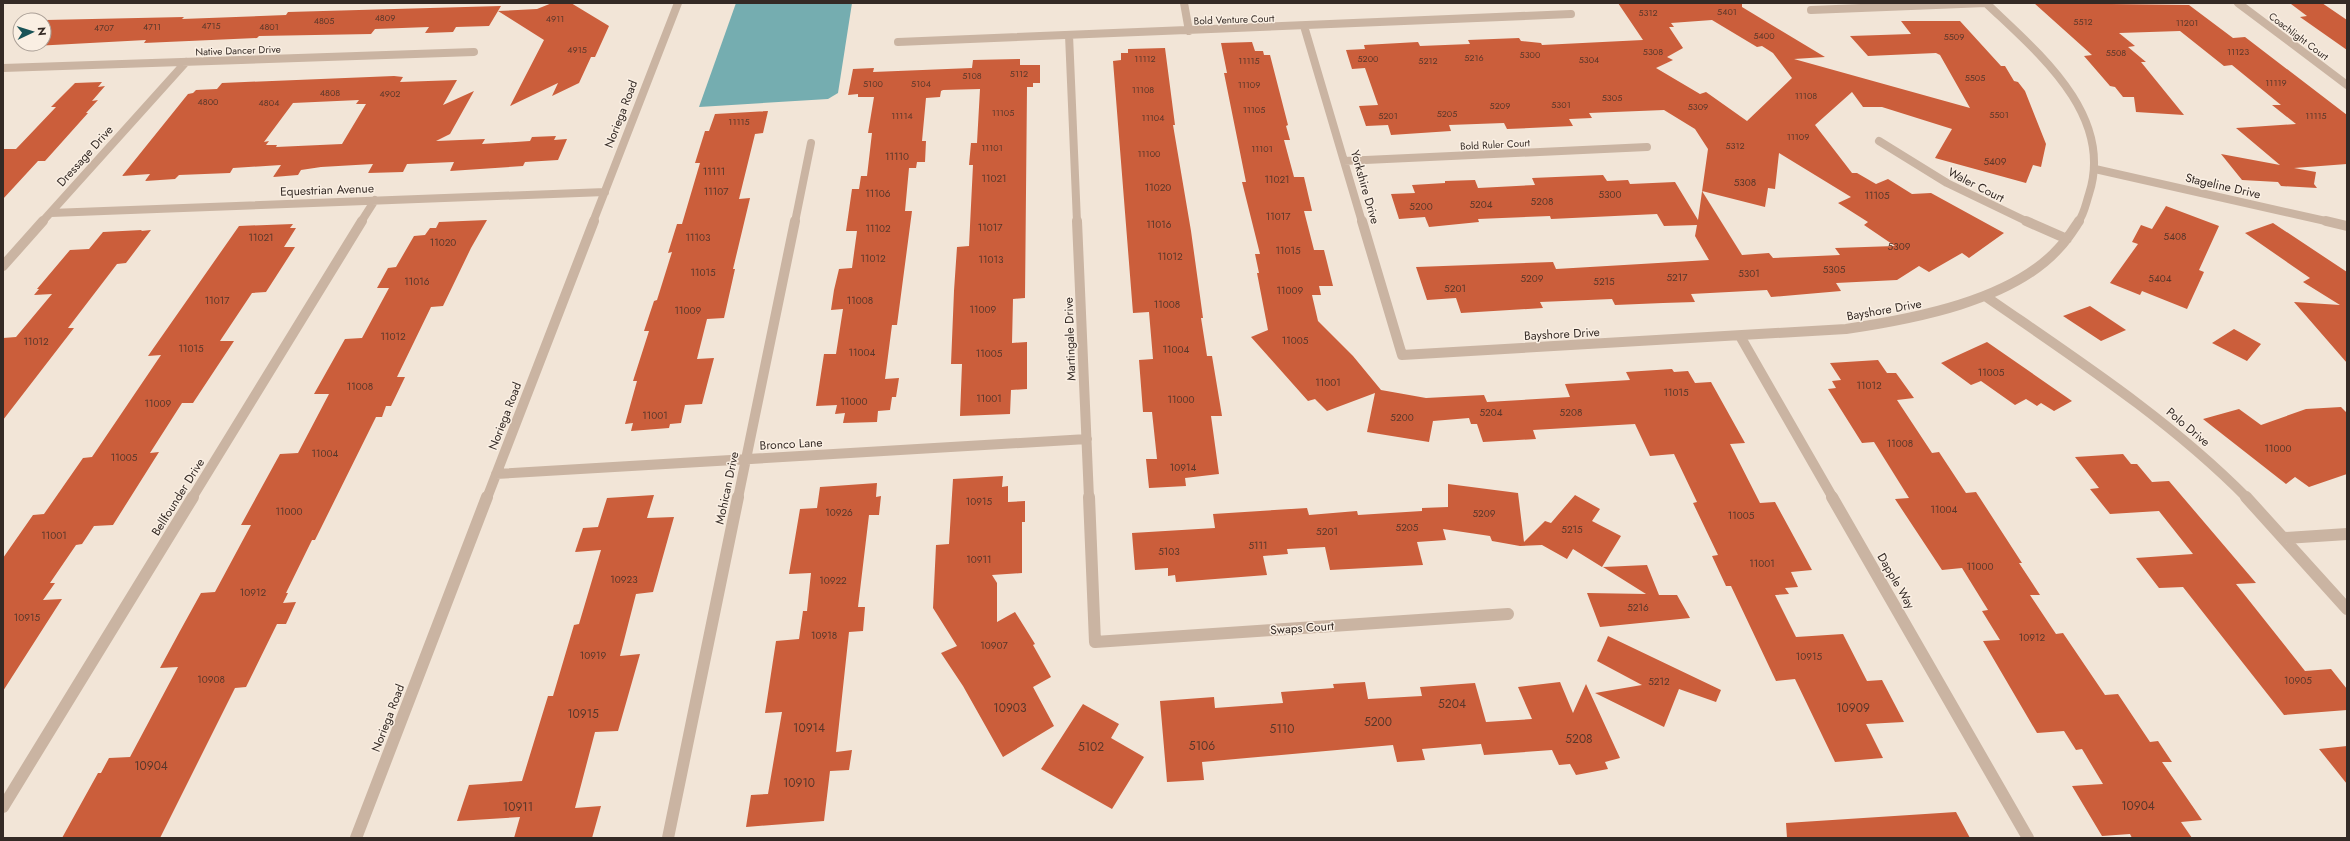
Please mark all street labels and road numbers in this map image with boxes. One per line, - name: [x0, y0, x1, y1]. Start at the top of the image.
- street label: Coachlight Court: [2266, 9, 2332, 64]
- street label: Bold Venture Court: [1193, 11, 1275, 28]
- street label: Native Dancer Drive: [195, 42, 281, 59]
- street label: Noriega Road: [600, 77, 642, 151]
- street label: Dressage Drive: [53, 121, 117, 191]
- street label: Bold Ruler Court: [1460, 135, 1531, 154]
- street label: Yorkshire Drive: [1346, 148, 1384, 226]
- street label: Waler Court: [1945, 163, 2007, 207]
- street label: Stageline Drive: [2184, 169, 2262, 203]
- street label: Equestrian Avenue: [280, 179, 374, 201]
- street label: Bayshore Drive: [1845, 295, 1923, 325]
- street label: Martingale Drive: [1060, 297, 1080, 381]
- street label: Bayshore Drive: [1524, 323, 1600, 345]
- street label: Noriega Road: [484, 379, 526, 453]
- street label: Polo Drive: [2162, 403, 2214, 451]
- street label: Bronco Lane: [759, 433, 823, 455]
- street label: Mohican Drive: [711, 450, 743, 526]
- street label: Bellfounder Drive: [147, 455, 209, 539]
- street label: Dapple Way: [1873, 550, 1920, 613]
- street label: Swaps Court: [1270, 617, 1335, 639]
- street label: Noriega Road: [367, 681, 409, 755]

